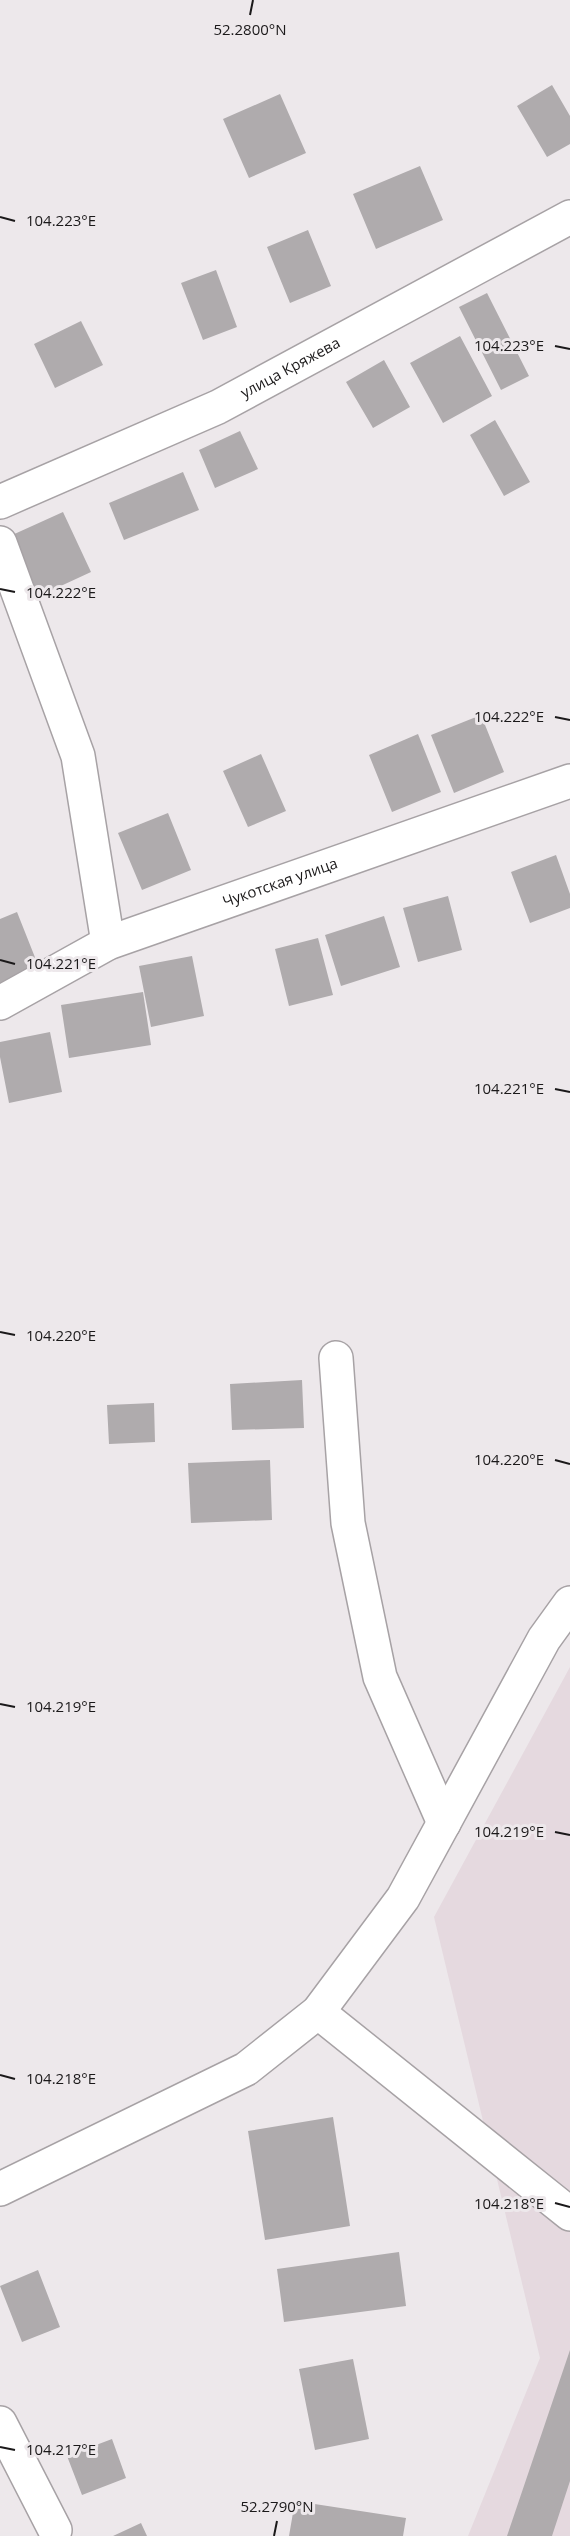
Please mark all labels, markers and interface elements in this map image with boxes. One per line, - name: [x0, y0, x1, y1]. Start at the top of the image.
- text: 52.2800°N: [213, 19, 287, 39]
- text: 104.223°E: [26, 210, 96, 230]
- street label: улица Кряжева: [237, 332, 343, 402]
- text: 104.223°E: [474, 335, 544, 355]
- text: 104.222°E: [26, 582, 96, 602]
- text: 104.222°E: [474, 706, 544, 726]
- street label: Чукотская улица: [220, 852, 340, 911]
- text: 104.221°E: [26, 953, 96, 973]
- text: 104.221°E: [474, 1078, 544, 1098]
- text: 104.220°E: [26, 1325, 96, 1345]
- text: 104.220°E: [474, 1449, 544, 1469]
- text: 104.219°E: [26, 1696, 96, 1716]
- text: 104.219°E: [474, 1821, 544, 1841]
- text: 104.218°E: [26, 2068, 96, 2088]
- text: 104.218°E: [474, 2193, 544, 2213]
- text: 104.217°E: [26, 2439, 96, 2459]
- text: 52.2790°N: [240, 2496, 314, 2516]

